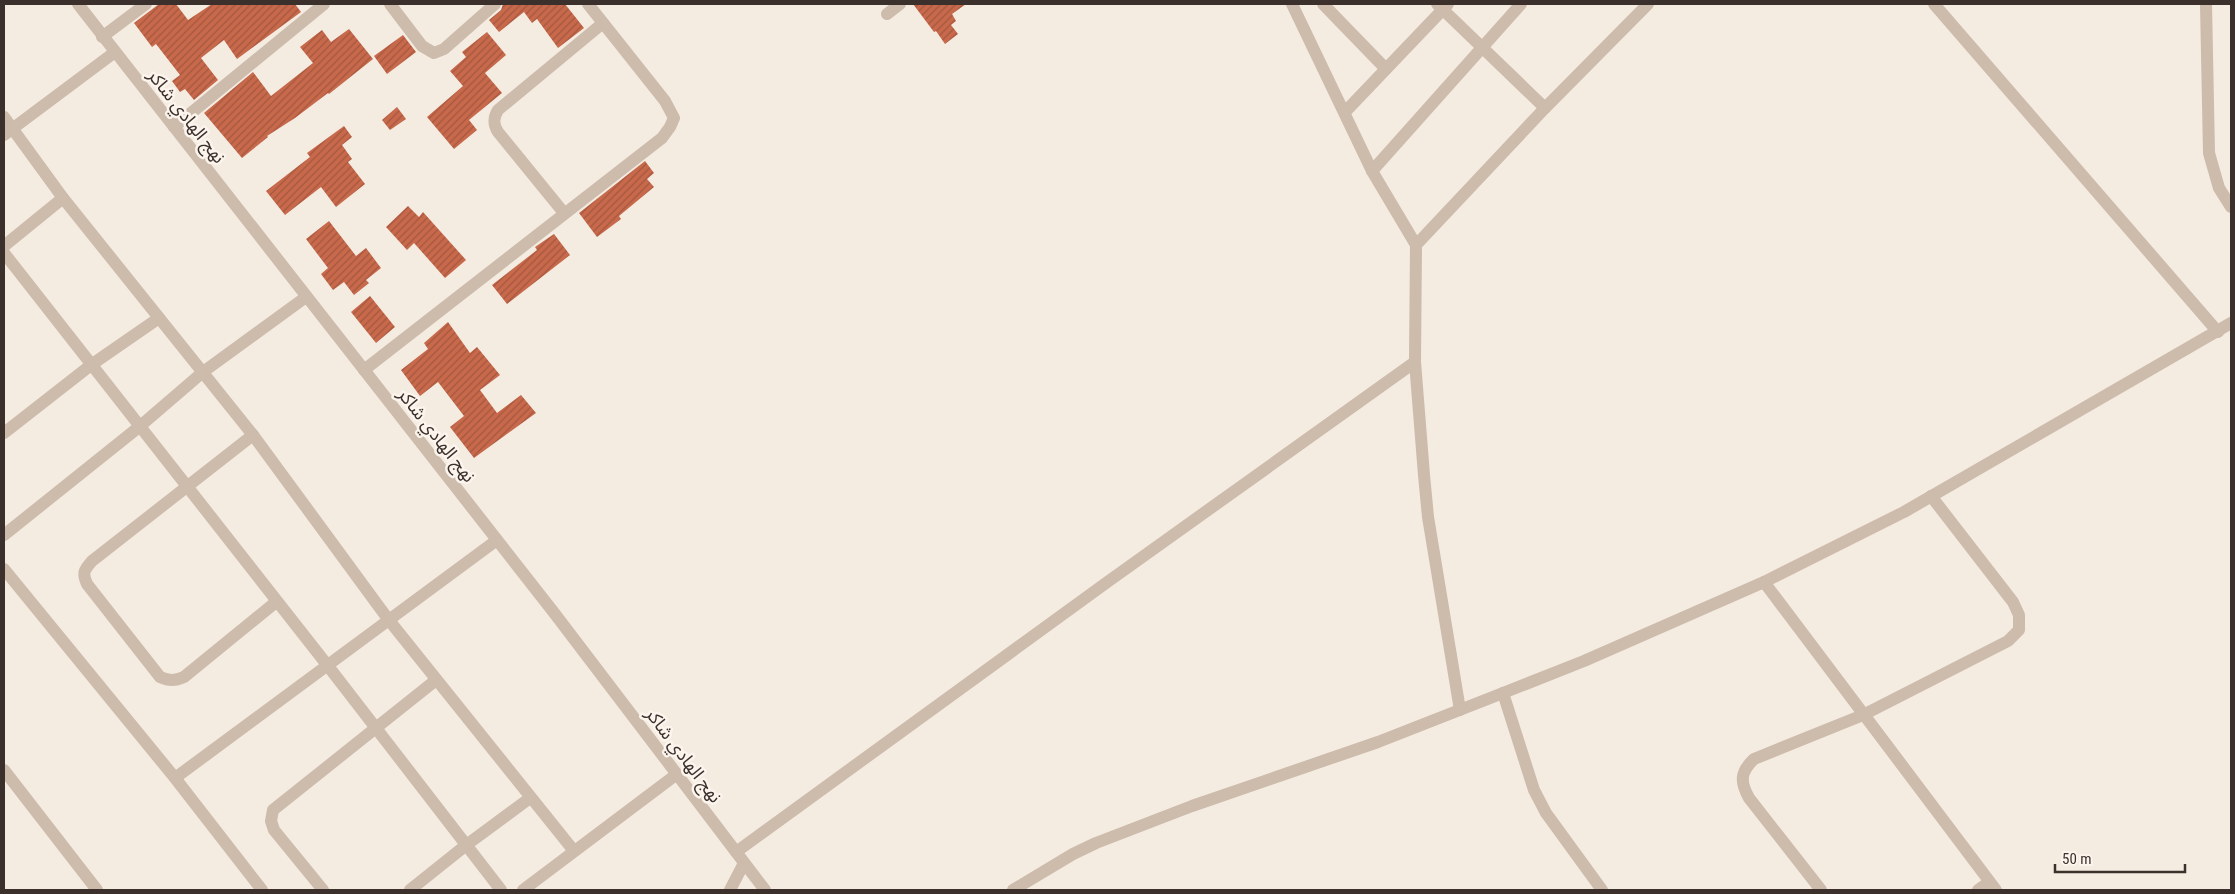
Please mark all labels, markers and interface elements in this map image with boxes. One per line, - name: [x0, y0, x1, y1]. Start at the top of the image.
- street label: نهج الهادي شاكر: [141, 64, 230, 169]
- street label: نهج الهادي شاكر: [391, 383, 480, 488]
- street label: نهج الهادي شاكر: [638, 703, 727, 809]
- scale bar: [2055, 842, 2185, 874]
- text: 50 m: [2062, 850, 2092, 868]

